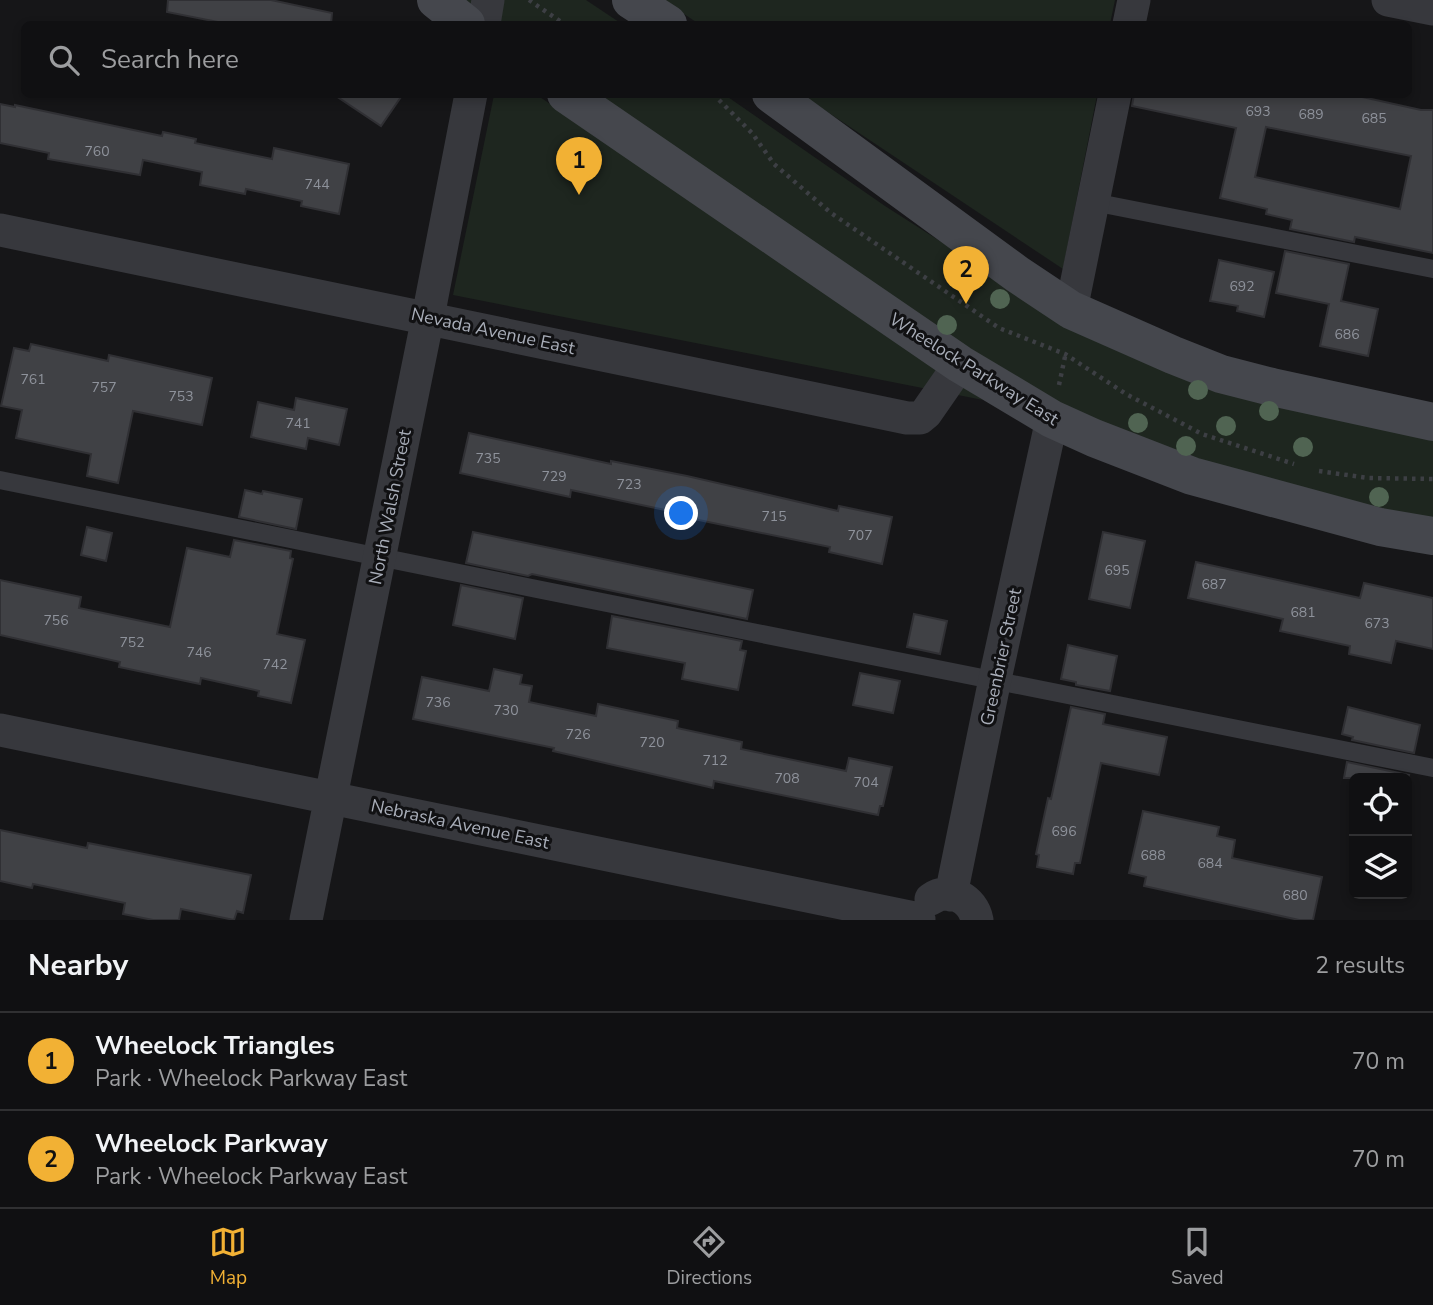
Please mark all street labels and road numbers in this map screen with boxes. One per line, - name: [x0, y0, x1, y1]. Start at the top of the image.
- street label: Nevada Avenue East: [409, 302, 578, 360]
- street label: Wheelock Parkway East: [885, 307, 1064, 431]
- street label: North Walsh Street: [363, 427, 417, 587]
- street label: Greenbrier Street: [975, 586, 1027, 728]
- street label: Nebraska Avenue East: [369, 793, 552, 855]

